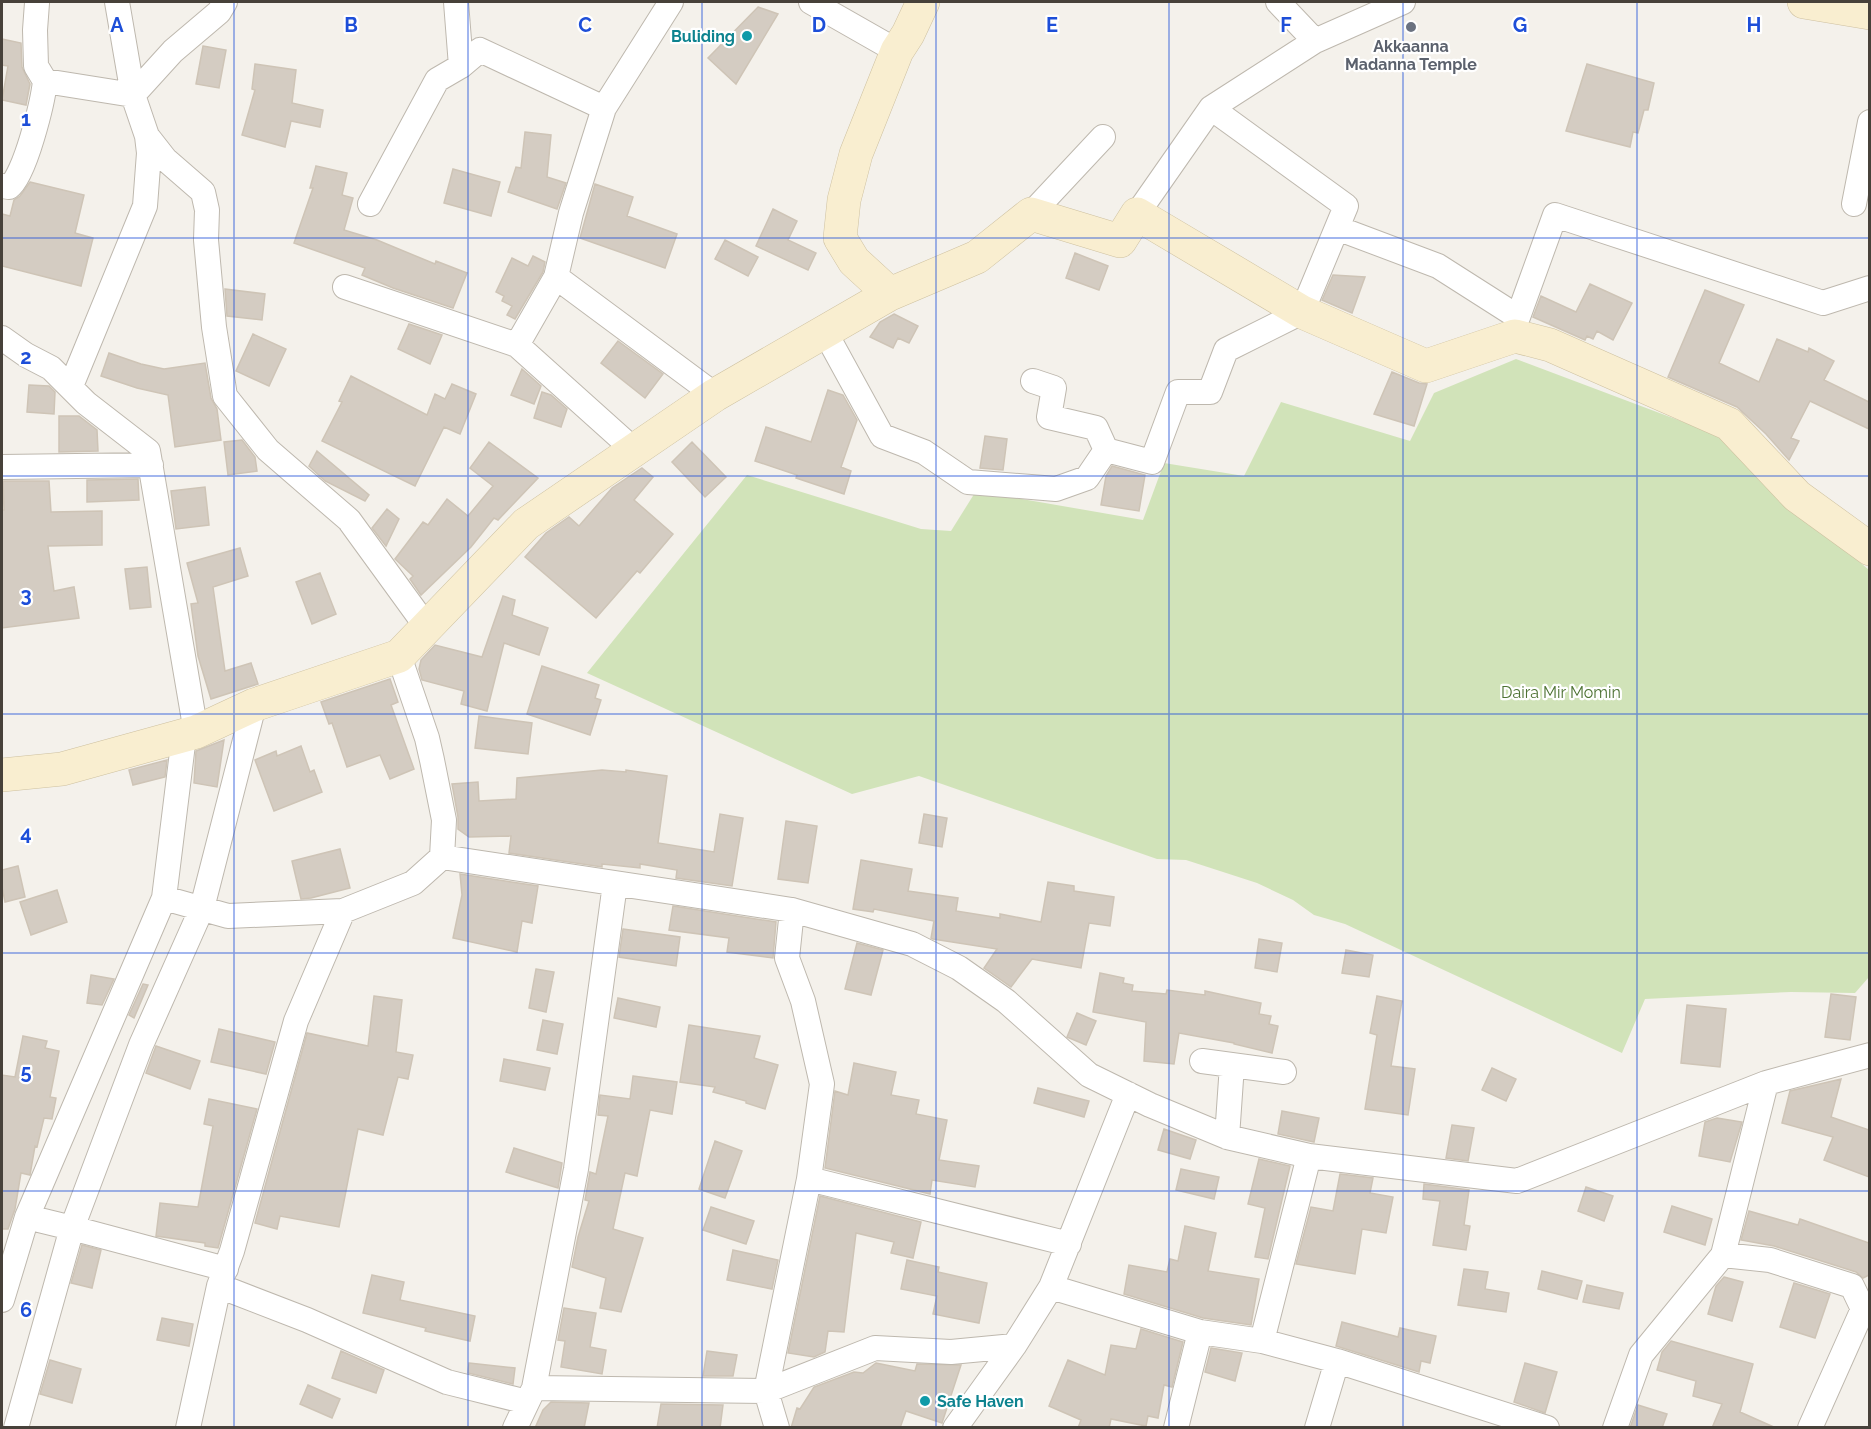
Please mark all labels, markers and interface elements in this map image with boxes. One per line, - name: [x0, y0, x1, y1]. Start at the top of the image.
- text: A: [110, 13, 124, 37]
- text: B: [344, 13, 358, 37]
- text: C: [578, 13, 592, 37]
- text: D: [812, 13, 826, 37]
- text: E: [1046, 13, 1058, 37]
- text: F: [1280, 13, 1292, 37]
- text: G: [1513, 13, 1527, 37]
- text: H: [1747, 13, 1761, 37]
- marker: Akkaanna Madanna Temple: [1404, 20, 1418, 34]
- place label: Buliding: [671, 27, 735, 46]
- marker: Buliding: [740, 29, 754, 43]
- place label: Akkaanna Madanna Temple: [1345, 37, 1477, 74]
- text: 1: [21, 107, 31, 131]
- text: 2: [20, 345, 32, 369]
- text: 3: [20, 583, 32, 607]
- park label: Daira Mir Momin: [1501, 683, 1621, 702]
- text: 4: [20, 821, 32, 845]
- text: 5: [20, 1060, 32, 1084]
- text: 6: [20, 1298, 32, 1322]
- place label: Safe Haven: [937, 1392, 1024, 1411]
- marker: Safe Haven: [918, 1394, 932, 1408]

